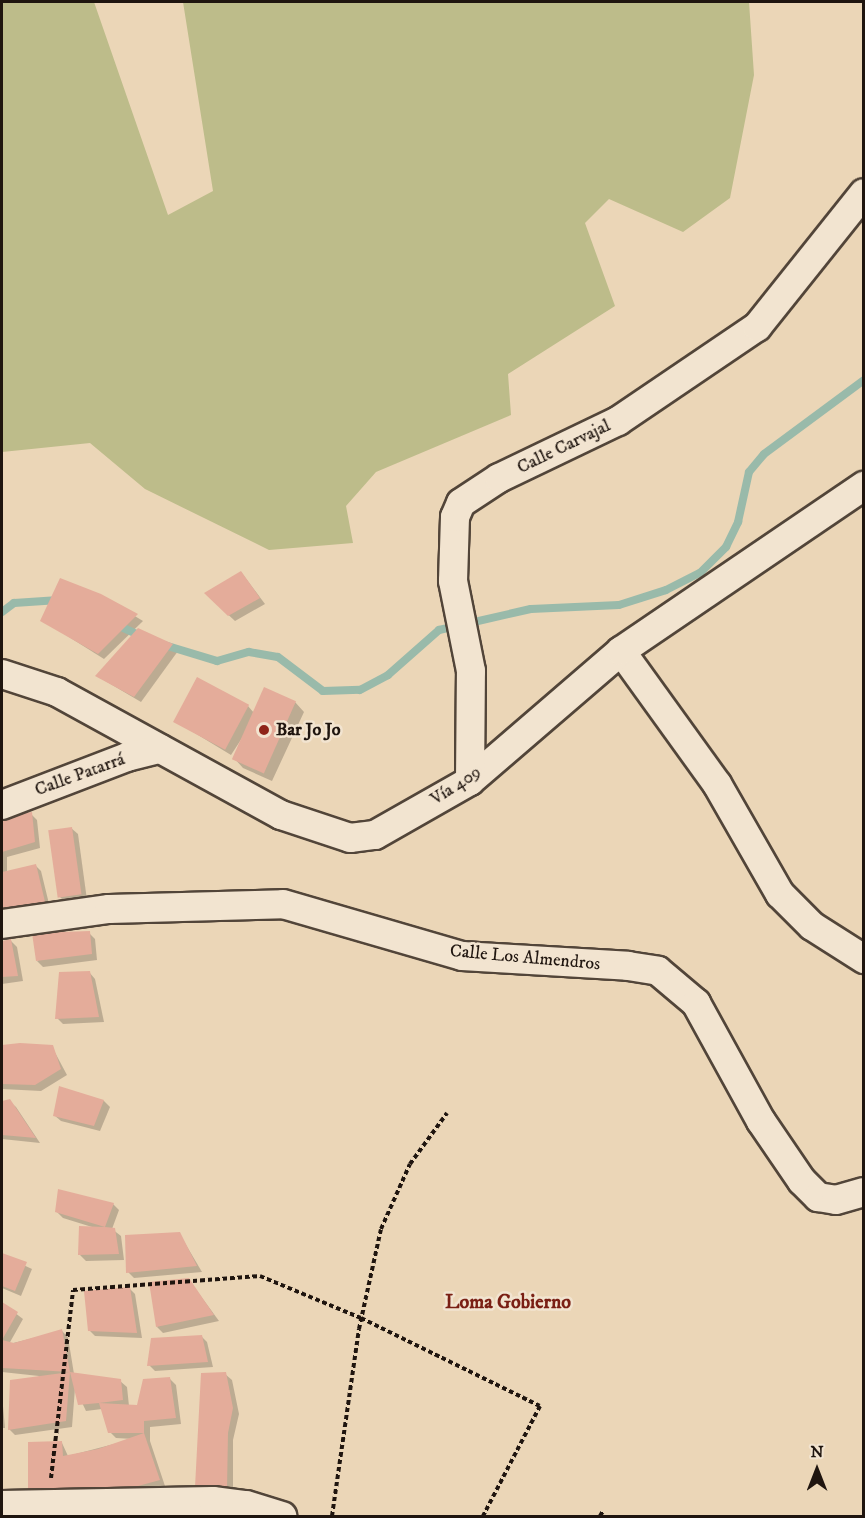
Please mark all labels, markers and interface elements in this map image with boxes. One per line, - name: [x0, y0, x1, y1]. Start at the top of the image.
- street label: Calle Carvajal: [514, 415, 614, 479]
- place label: Bar Jo Jo: [276, 719, 341, 741]
- marker: Bar Jo Jo: [257, 723, 271, 737]
- street label: Calle Patarrá: [32, 749, 128, 801]
- street label: Vía 409: [427, 762, 485, 810]
- street label: Calle Los Almendros: [449, 941, 601, 975]
- district label: Loma Gobierno: [445, 1290, 571, 1314]
- north arrow: [787, 1440, 847, 1500]
- text: N: [810, 1442, 824, 1462]

